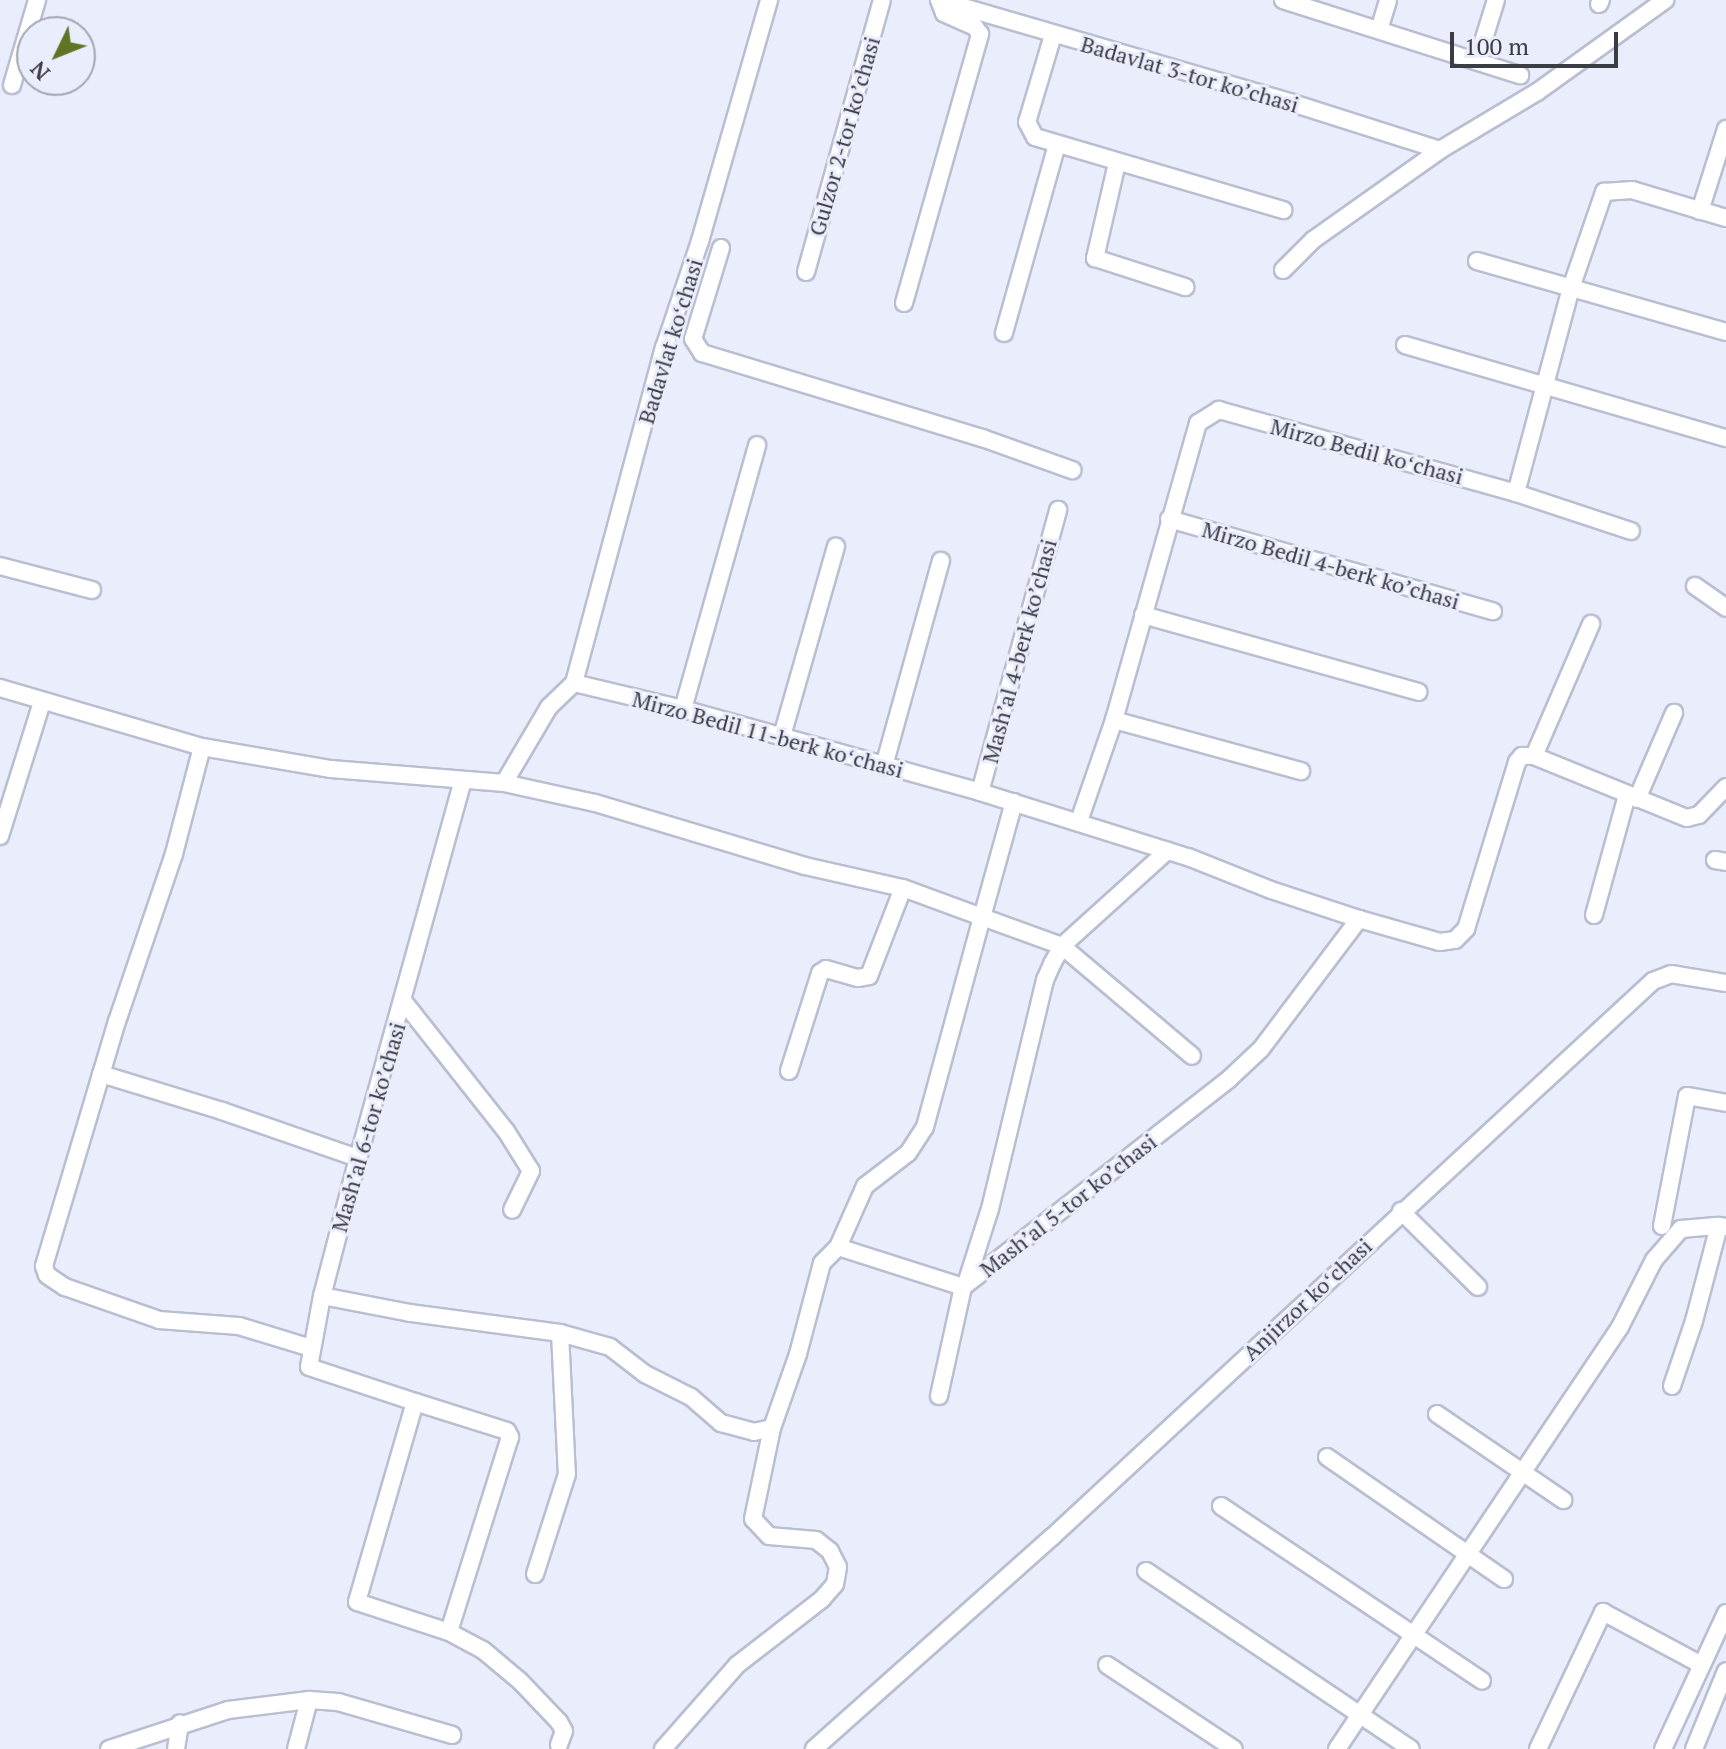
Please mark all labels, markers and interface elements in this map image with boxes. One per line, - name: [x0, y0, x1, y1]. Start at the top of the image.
- north arrow: [16, 16, 96, 96]
- scale bar: [1454, 16, 1622, 66]
- street label: Badavlat 3-tor koʼchasi: [1078, 30, 1302, 118]
- text: 100 m: [1464, 30, 1529, 62]
- street label: Gulzor 2-tor koʼchasi: [803, 33, 885, 239]
- text: N: [23, 55, 56, 87]
- street label: Badavlat koʻchasi: [632, 255, 708, 427]
- street label: Mirzo Bedil koʻchasi: [1268, 413, 1466, 489]
- street label: Mirzo Bedil 4-berk koʼchasi: [1199, 516, 1463, 614]
- street label: Mashʼal 4-berk koʼchasi: [976, 536, 1062, 766]
- street label: Mirzo Bedil 11-berk koʻchasi: [630, 685, 906, 783]
- street label: Mashʼal 6-tor koʼchasi: [325, 1019, 411, 1235]
- street label: Mashʼal 5-tor koʼchasi: [974, 1128, 1162, 1282]
- street label: Anjirzor koʻchasi: [1237, 1232, 1377, 1366]

